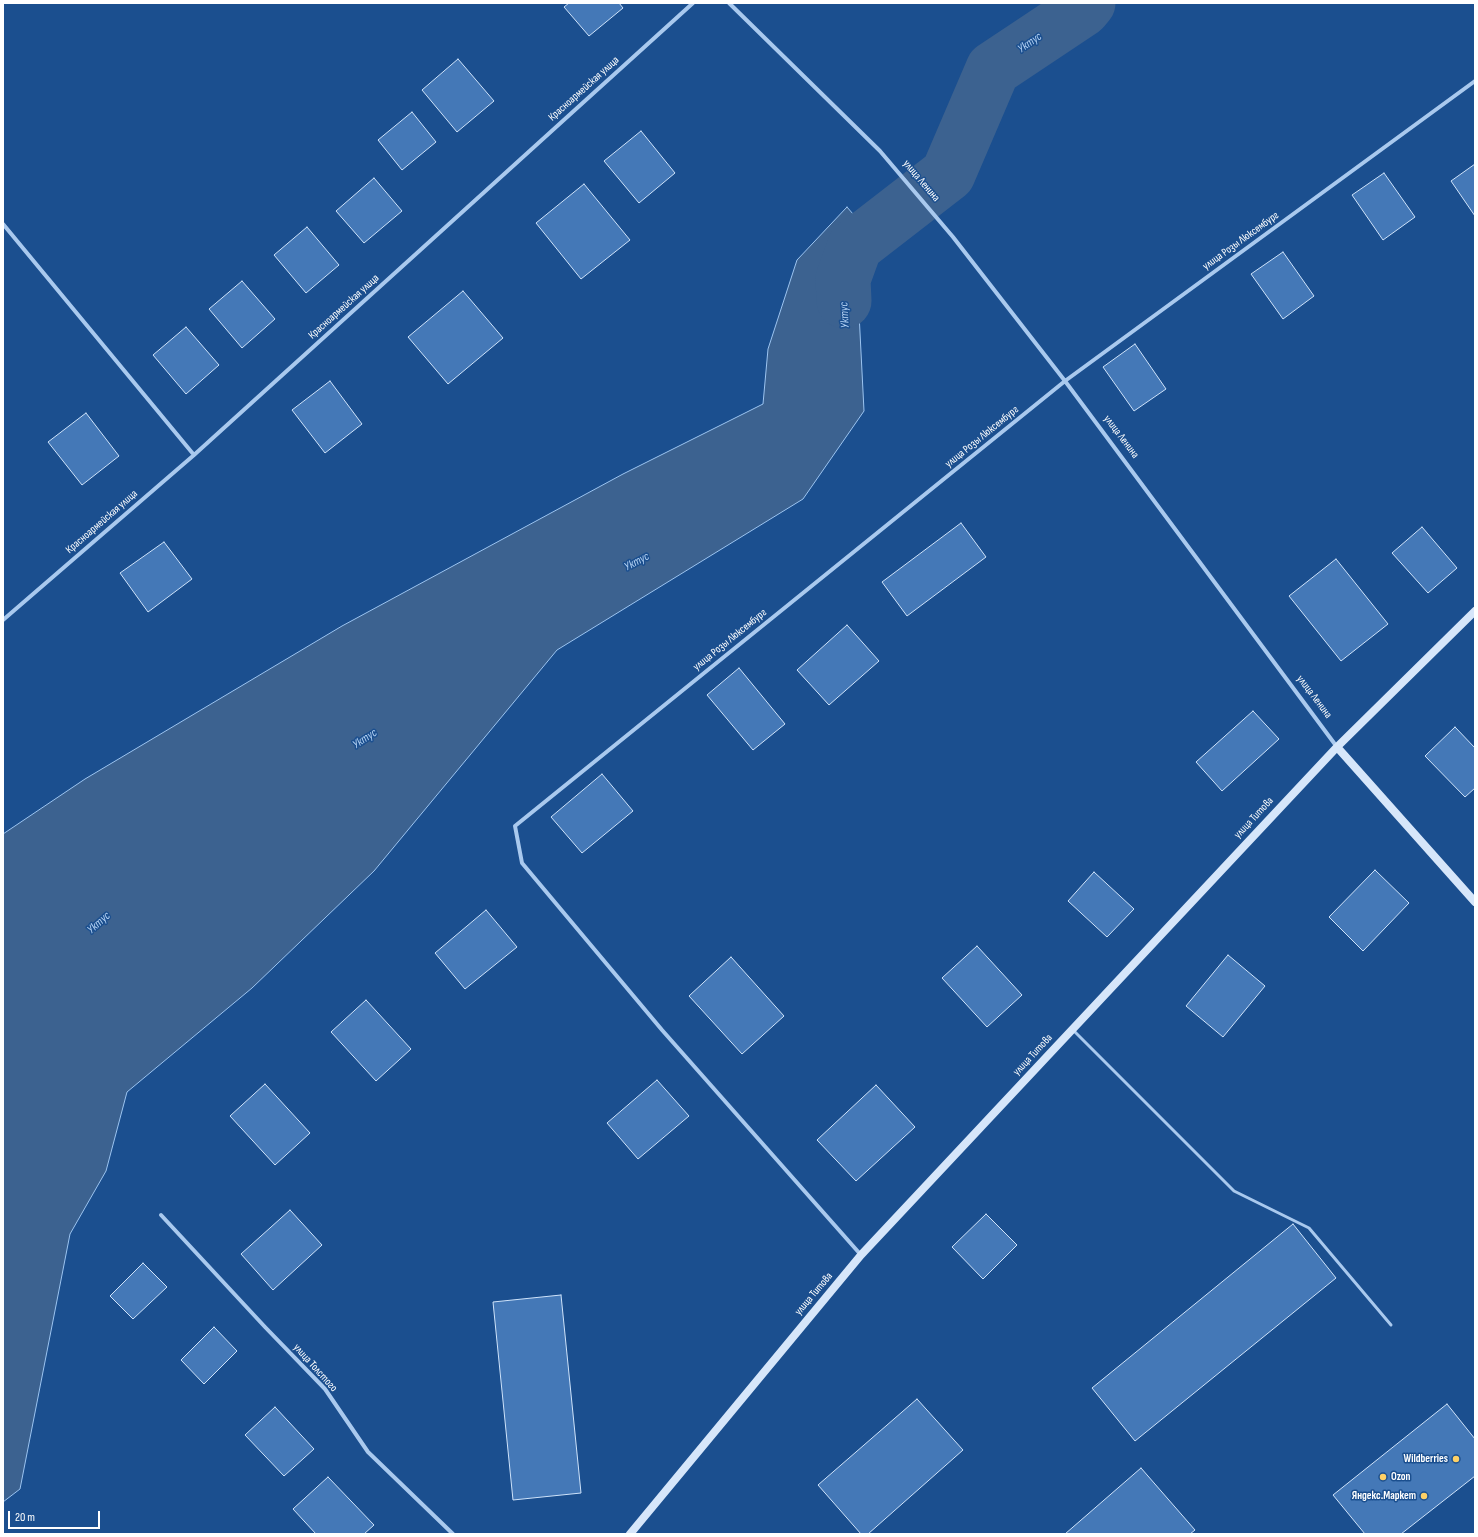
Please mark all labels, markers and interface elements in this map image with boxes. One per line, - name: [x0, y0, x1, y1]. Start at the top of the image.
- water label: Уктус: [1015, 30, 1045, 56]
- street label: Красноармейская улица: [546, 54, 622, 124]
- street label: улица Ленина: [900, 157, 942, 205]
- street label: улица Розы Люксембург: [1200, 209, 1282, 273]
- street label: Красноармейская улица: [306, 272, 382, 342]
- water label: Уктус: [837, 302, 853, 328]
- street label: улица Розы Люксембург: [943, 403, 1021, 471]
- street label: улица Ленина: [1101, 413, 1141, 461]
- street label: Красноармейская улица: [63, 487, 141, 557]
- water label: Уктус: [622, 550, 652, 574]
- street label: улица Розы Люксембург: [691, 606, 769, 674]
- street label: улица Ленина: [1294, 673, 1334, 721]
- water label: Уктус: [350, 726, 380, 752]
- street label: улица Титова: [1231, 795, 1277, 841]
- water label: Уктус: [84, 909, 114, 937]
- street label: улица Титова: [1010, 1032, 1056, 1078]
- street label: улица Титова: [792, 1270, 836, 1318]
- street label: улица Толстого: [290, 1341, 340, 1395]
- place label: Wildberries: [1404, 1452, 1448, 1466]
- marker: Wildberries: [1451, 1454, 1461, 1464]
- place label: Ozon: [1391, 1470, 1410, 1484]
- marker: Ozon: [1378, 1472, 1388, 1482]
- place label: Яндекс.Маркет: [1352, 1489, 1416, 1503]
- marker: Яндекс.Маркет: [1419, 1491, 1429, 1501]
- scale bar: [10, 1503, 102, 1529]
- text: 20 m: [15, 1510, 35, 1525]

